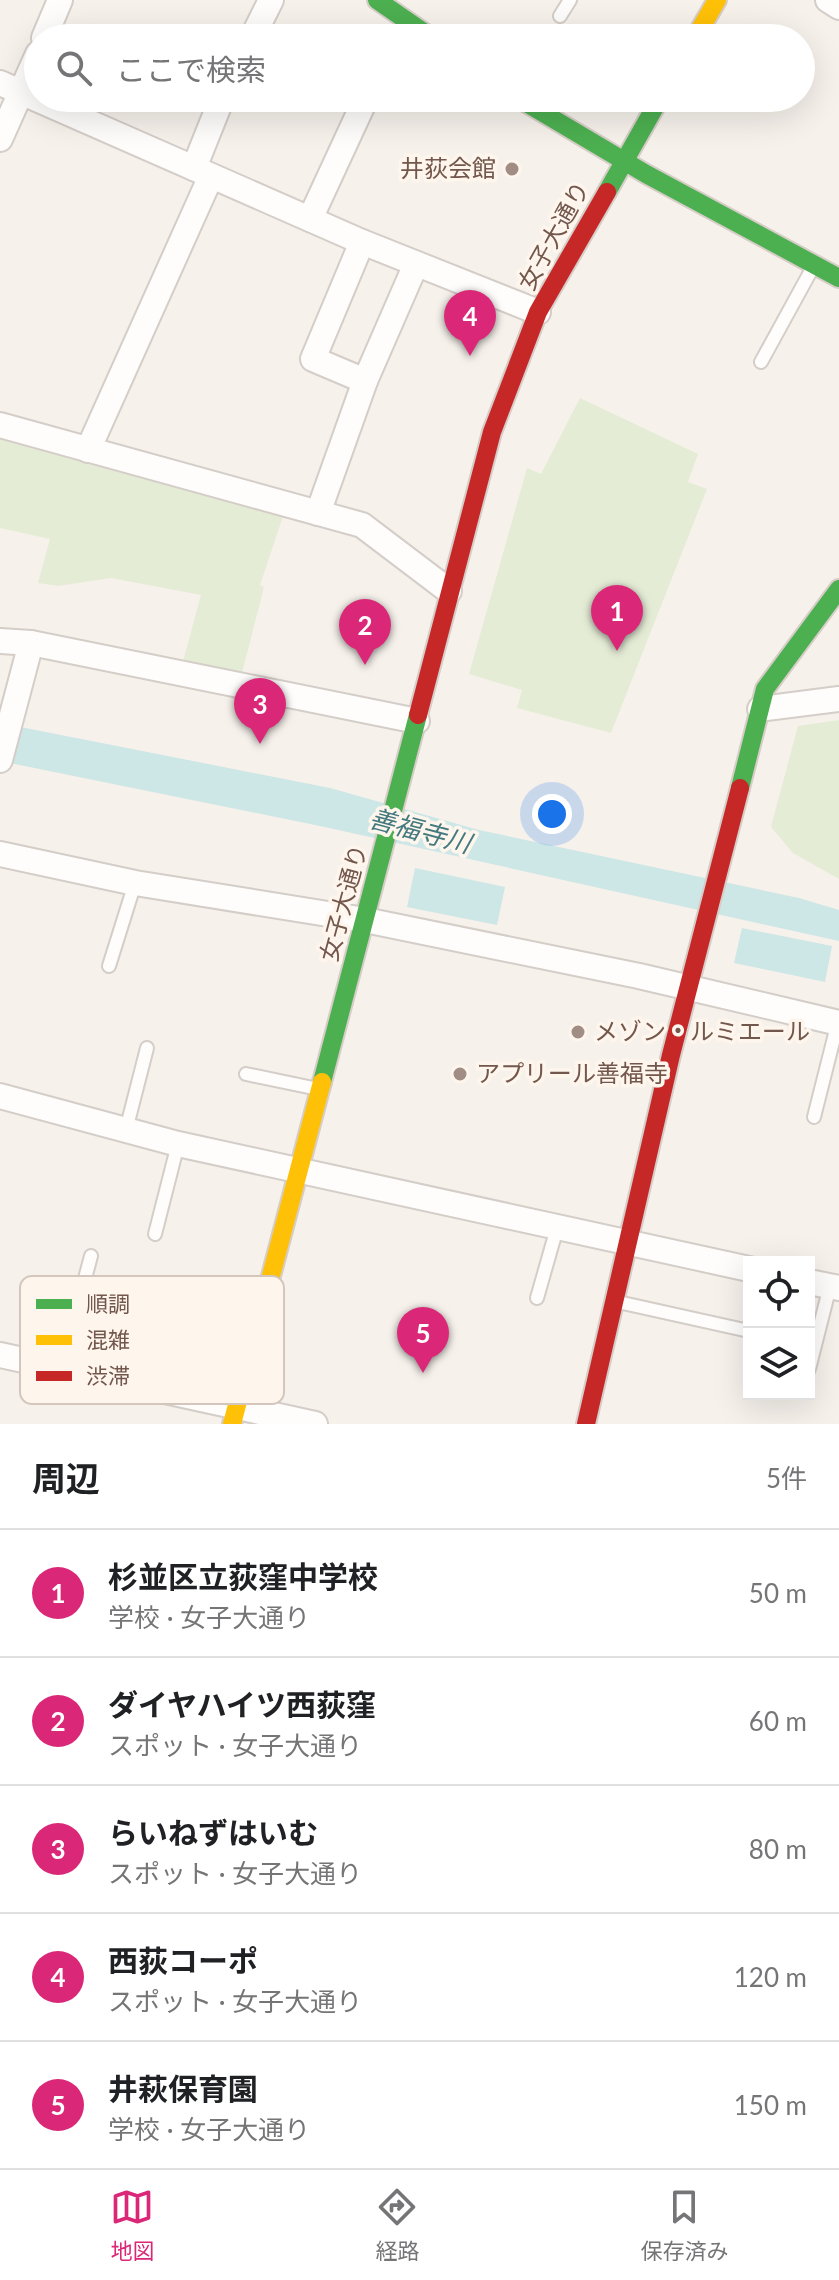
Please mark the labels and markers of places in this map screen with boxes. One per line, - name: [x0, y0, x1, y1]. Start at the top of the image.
- place label: 井荻会館: [400, 153, 496, 182]
- marker: 井荻会館: [503, 160, 521, 178]
- pin: 4: [444, 290, 496, 356]
- pin: 1: [591, 585, 643, 651]
- pin: 2: [339, 599, 391, 665]
- pin: 3: [234, 678, 286, 744]
- place label: メゾン・ルミエール: [594, 1016, 810, 1045]
- marker: メゾン・ルミエール: [569, 1023, 587, 1041]
- place label: アプリール善福寺: [476, 1058, 668, 1087]
- marker: アプリール善福寺: [451, 1065, 469, 1083]
- pin: 5: [397, 1307, 449, 1373]

